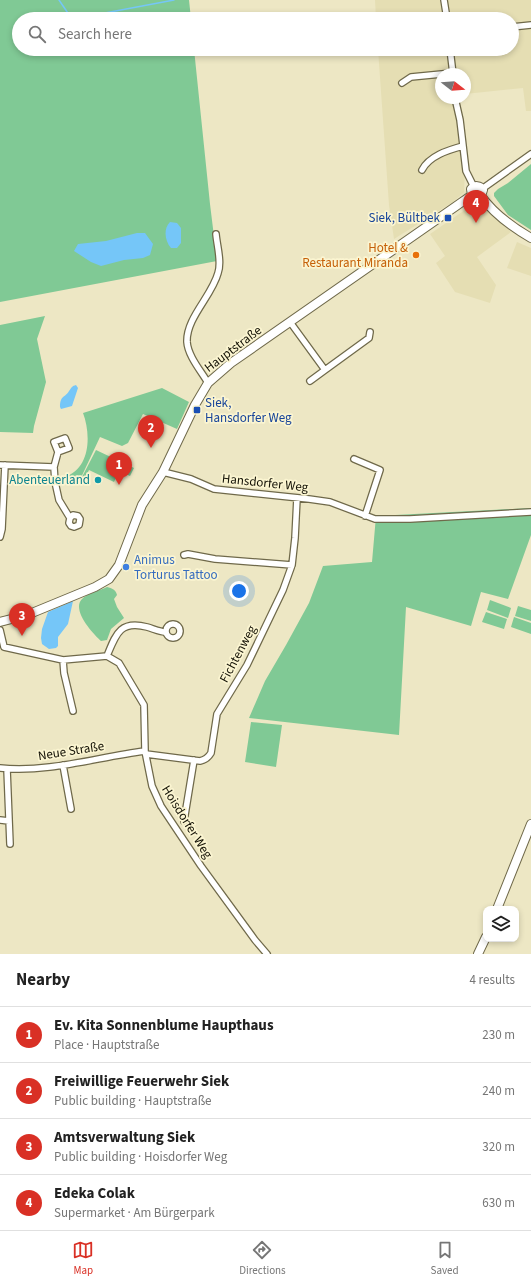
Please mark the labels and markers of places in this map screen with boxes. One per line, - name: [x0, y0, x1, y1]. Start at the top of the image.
- pin: 4: [463, 190, 489, 223]
- place label: Siek, Bültbek: [368, 209, 441, 227]
- marker: Siek, Bültbek: [443, 213, 453, 223]
- place label: Hotel & Restaurant Miranda: [302, 239, 408, 272]
- marker: Hotel & Restaurant Miranda: [411, 250, 421, 260]
- place label: Siek, Hansdorfer Weg: [205, 394, 292, 427]
- marker: Siek, Hansdorfer Weg: [192, 405, 202, 415]
- pin: 2: [138, 415, 164, 448]
- pin: 1: [106, 452, 132, 485]
- place label: Abenteuerland: [9, 471, 90, 489]
- marker: Abenteuerland: [93, 475, 103, 485]
- place label: Animus Torturus Tattoo: [134, 551, 218, 584]
- marker: Animus Torturus Tattoo: [121, 562, 131, 572]
- pin: 3: [9, 603, 35, 636]

